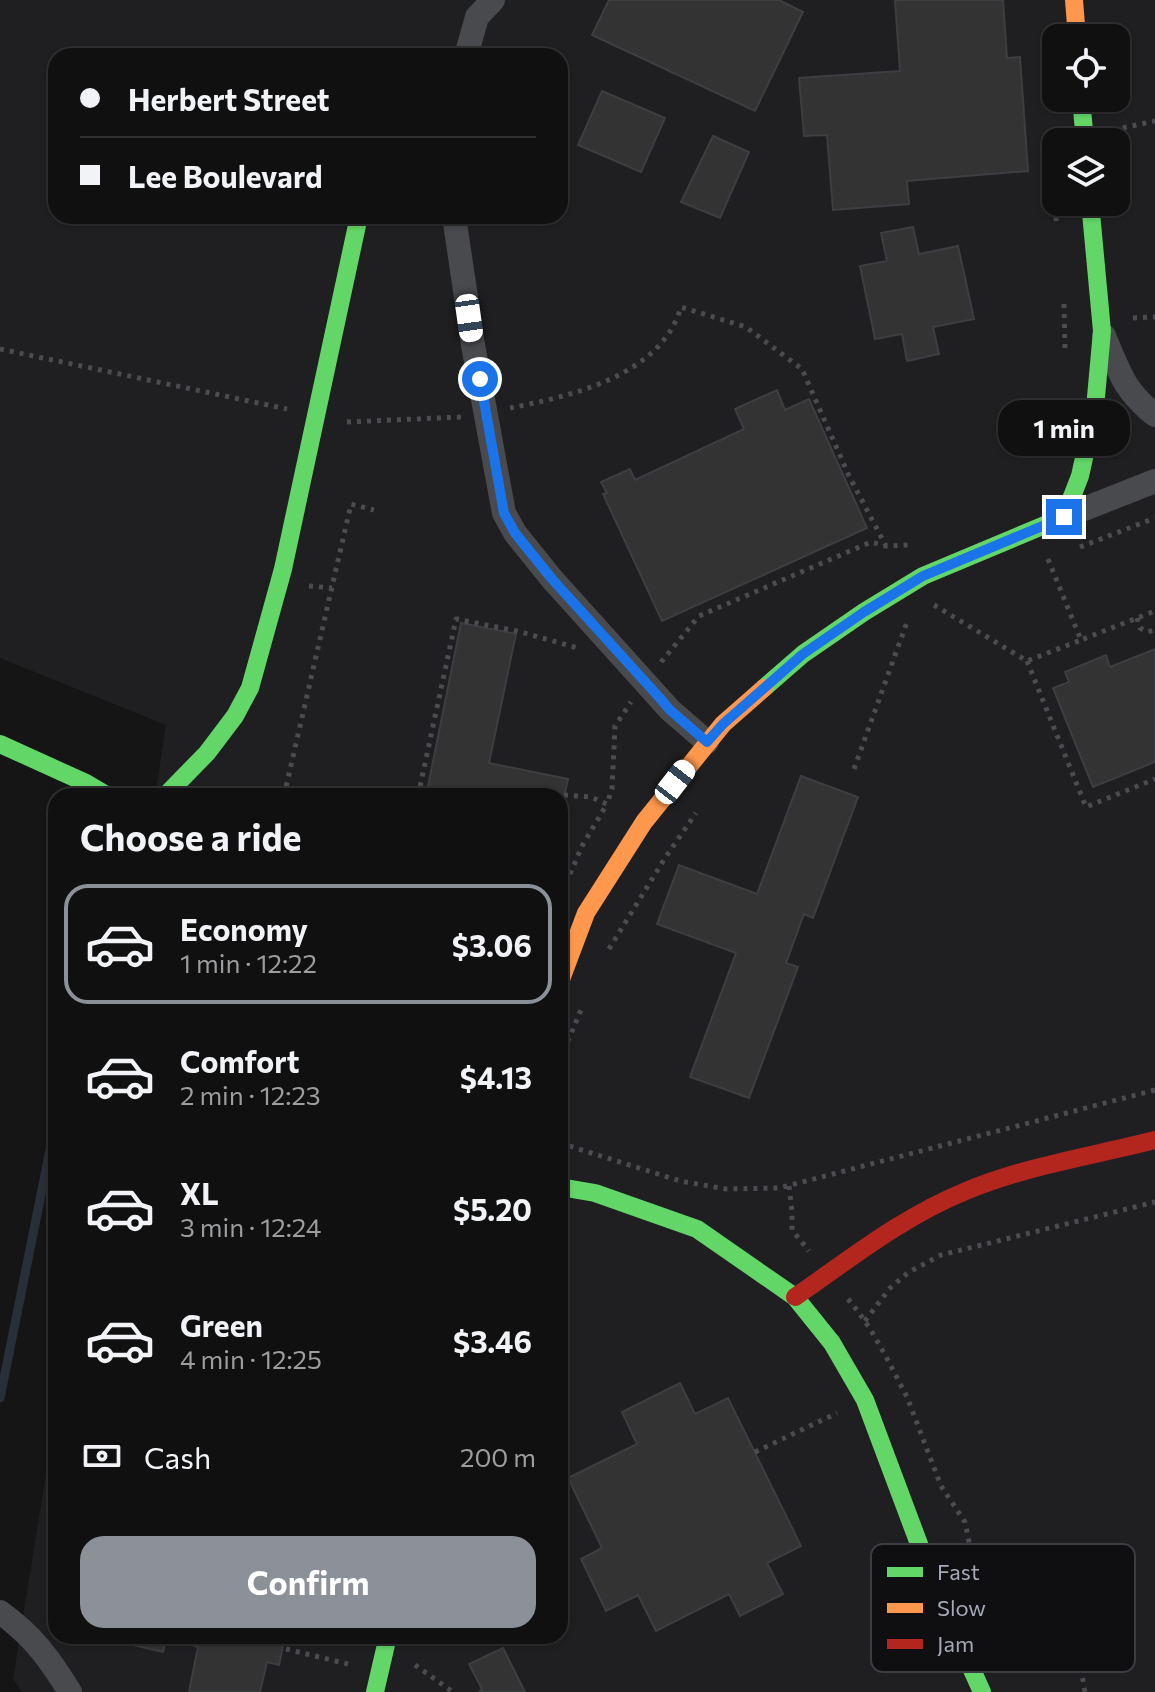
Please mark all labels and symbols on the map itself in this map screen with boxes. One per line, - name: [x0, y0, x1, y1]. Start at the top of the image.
- car: [454, 293, 484, 343]
- route start: [462, 361, 498, 397]
- callout: 1 min: [998, 401, 1130, 457]
- route end: [1046, 499, 1082, 535]
- car: [651, 756, 699, 808]
- legend: [871, 1544, 1135, 1672]
- text: Fast: [937, 1558, 980, 1585]
- text: Slow: [937, 1594, 986, 1621]
- text: Jam: [937, 1630, 974, 1657]

